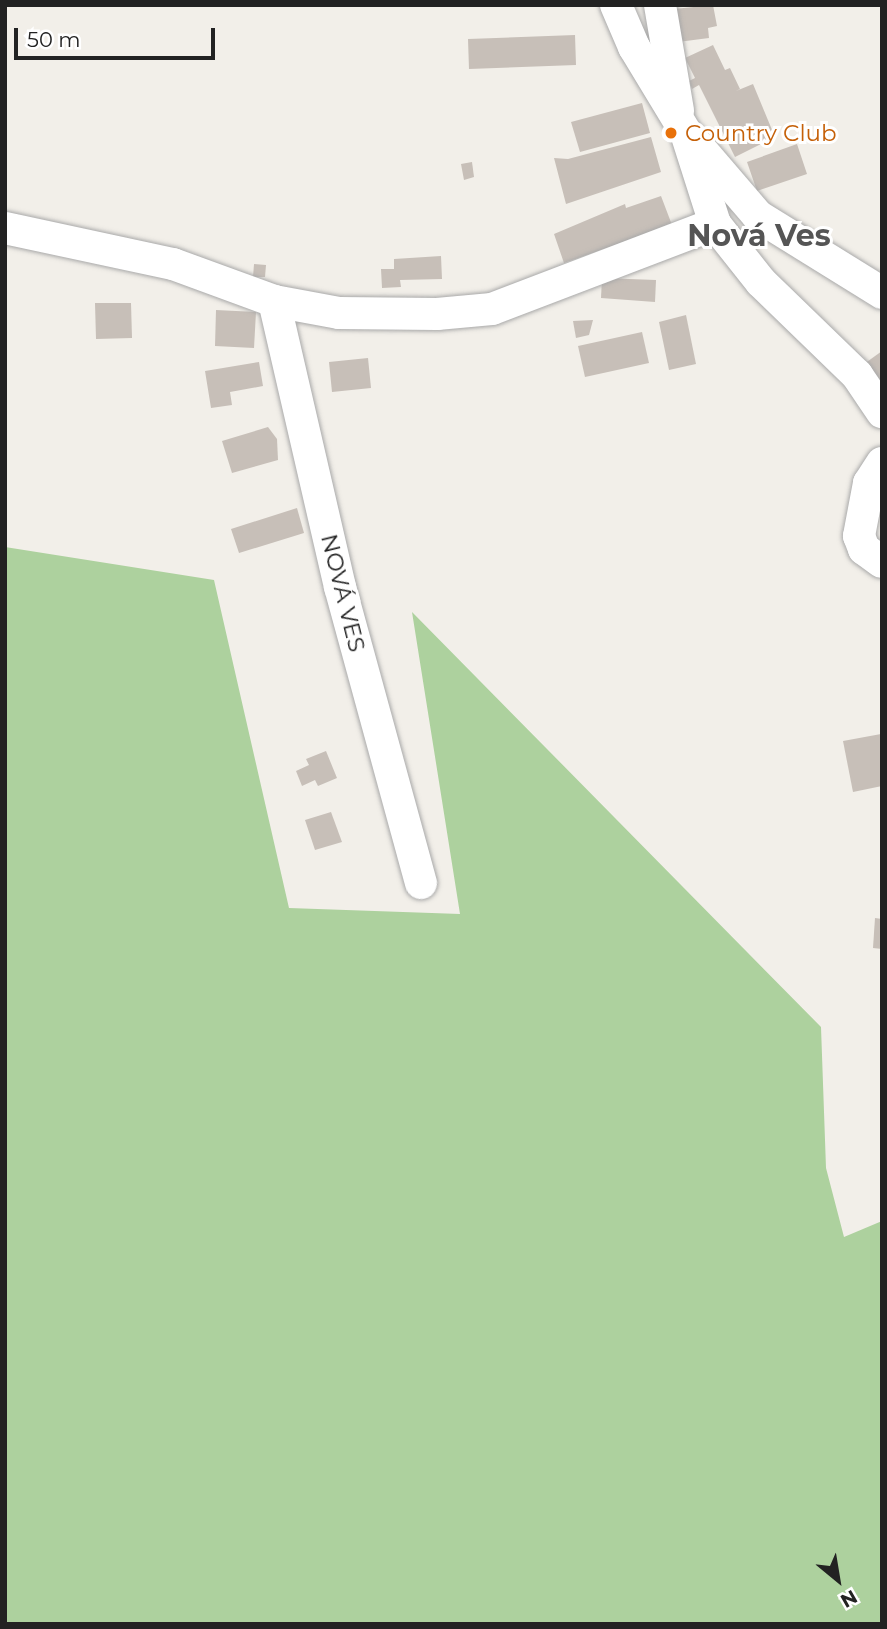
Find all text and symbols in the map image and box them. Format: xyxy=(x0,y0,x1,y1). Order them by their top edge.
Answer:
scale bar xyxy=(18,14,219,58)
text: 50 m xyxy=(27,27,81,52)
place label: Country Club xyxy=(685,119,837,147)
marker: Country Club xyxy=(663,125,679,141)
district label: Nová Ves xyxy=(687,218,831,254)
street label: NOVÁ VES xyxy=(315,531,371,655)
north arrow xyxy=(803,1545,873,1615)
text: N xyxy=(836,1585,861,1612)

